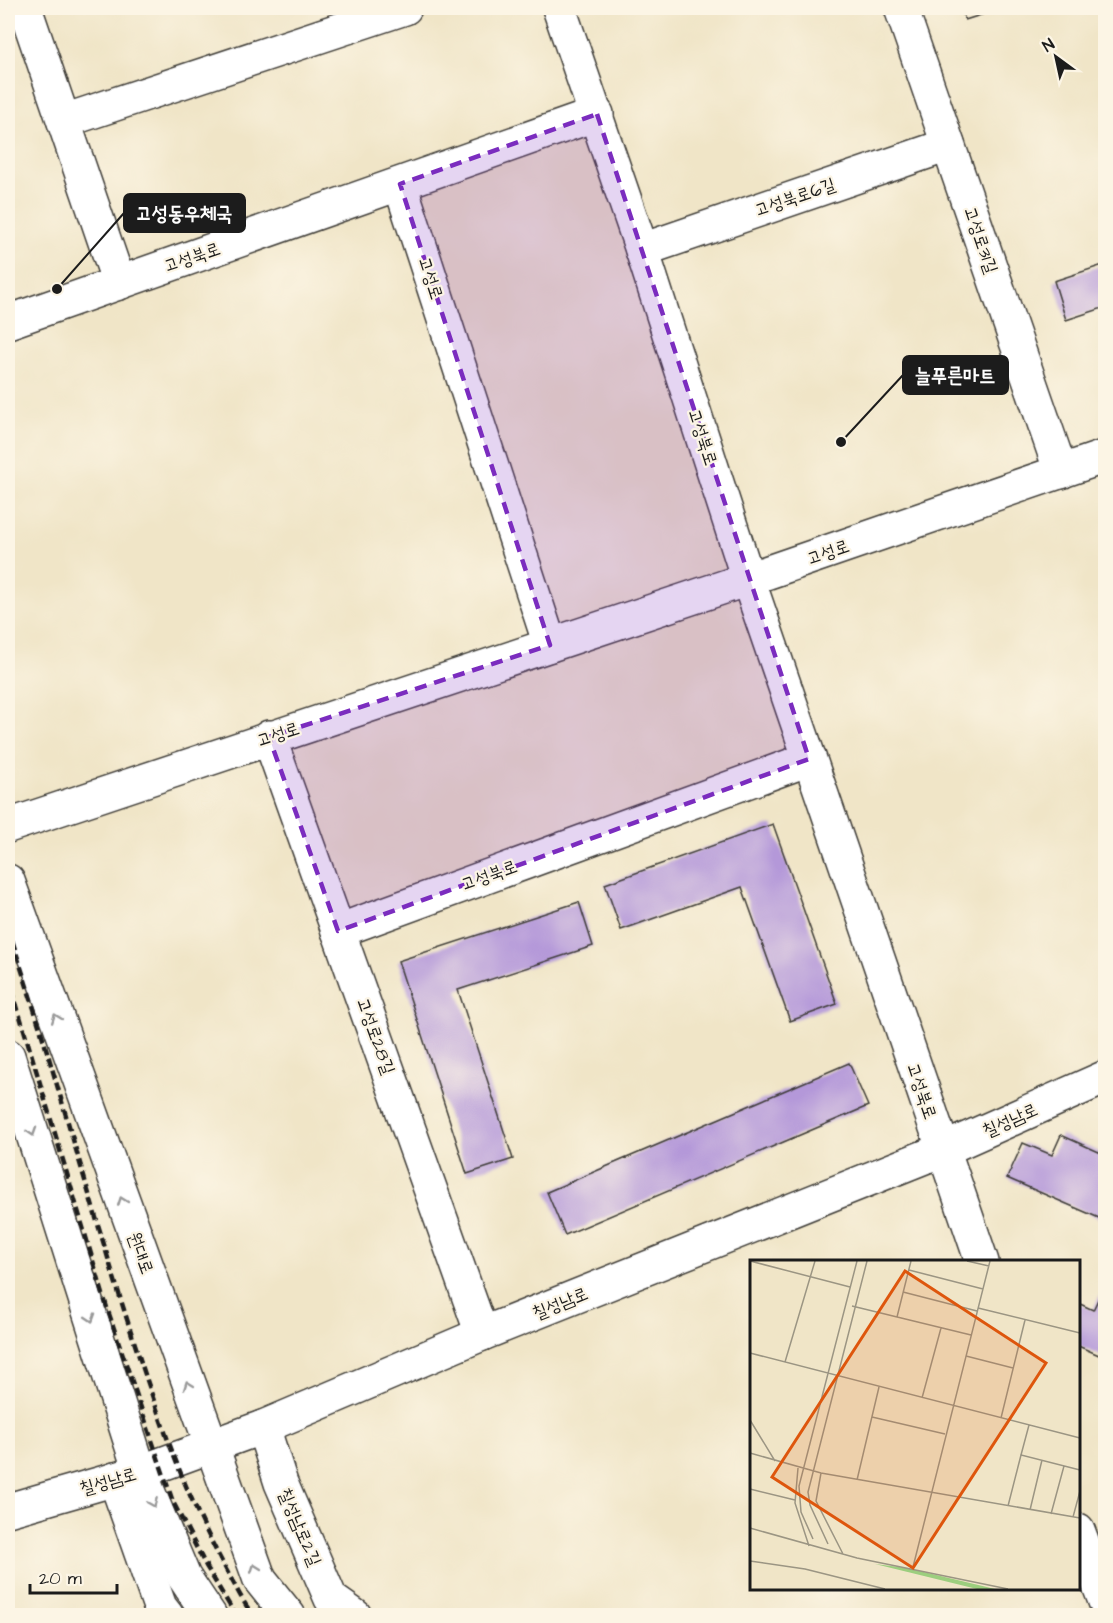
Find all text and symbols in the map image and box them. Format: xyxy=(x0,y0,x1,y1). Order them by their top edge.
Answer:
north arrow xyxy=(1026,27,1086,87)
text: N xyxy=(1038,33,1059,57)
street label: 고성북로6길 xyxy=(752,172,839,223)
callout: 고성동우체국 xyxy=(124,194,245,232)
text: 고성동우체국 xyxy=(136,200,232,228)
street label: 고성로31길 xyxy=(957,203,1004,278)
street label: 고성북로 xyxy=(161,236,224,279)
street label: 고성로 xyxy=(412,254,449,303)
callout: 늘푸른마트 xyxy=(903,356,1008,394)
text: 늘푸른마트 xyxy=(915,362,995,390)
street label: 고성북로 xyxy=(682,406,723,469)
street label: 고성로 xyxy=(804,534,853,571)
street label: 고성로 xyxy=(254,716,303,753)
street label: 고성북로 xyxy=(458,854,521,897)
street label: 고성로28길 xyxy=(350,994,401,1078)
one-way arrow xyxy=(51,1013,64,1024)
street label: 고성북로 xyxy=(900,1060,943,1123)
street label: 칠성남로 xyxy=(979,1097,1042,1144)
one-way arrow xyxy=(25,1126,37,1137)
one-way arrow xyxy=(117,1196,130,1207)
street label: 원대로 xyxy=(121,1228,160,1278)
inset map xyxy=(750,1260,1080,1590)
street label: 칠성남로 xyxy=(529,1281,592,1326)
one-way arrow xyxy=(84,1312,96,1323)
one-way arrow xyxy=(183,1380,196,1391)
street label: 칠성남로 xyxy=(77,1461,139,1501)
street label: 칠성남로2길 xyxy=(272,1484,327,1571)
one-way arrow xyxy=(146,1496,158,1507)
scale bar xyxy=(30,1557,117,1595)
one-way arrow xyxy=(250,1563,263,1574)
text: 20 m xyxy=(39,1566,82,1591)

